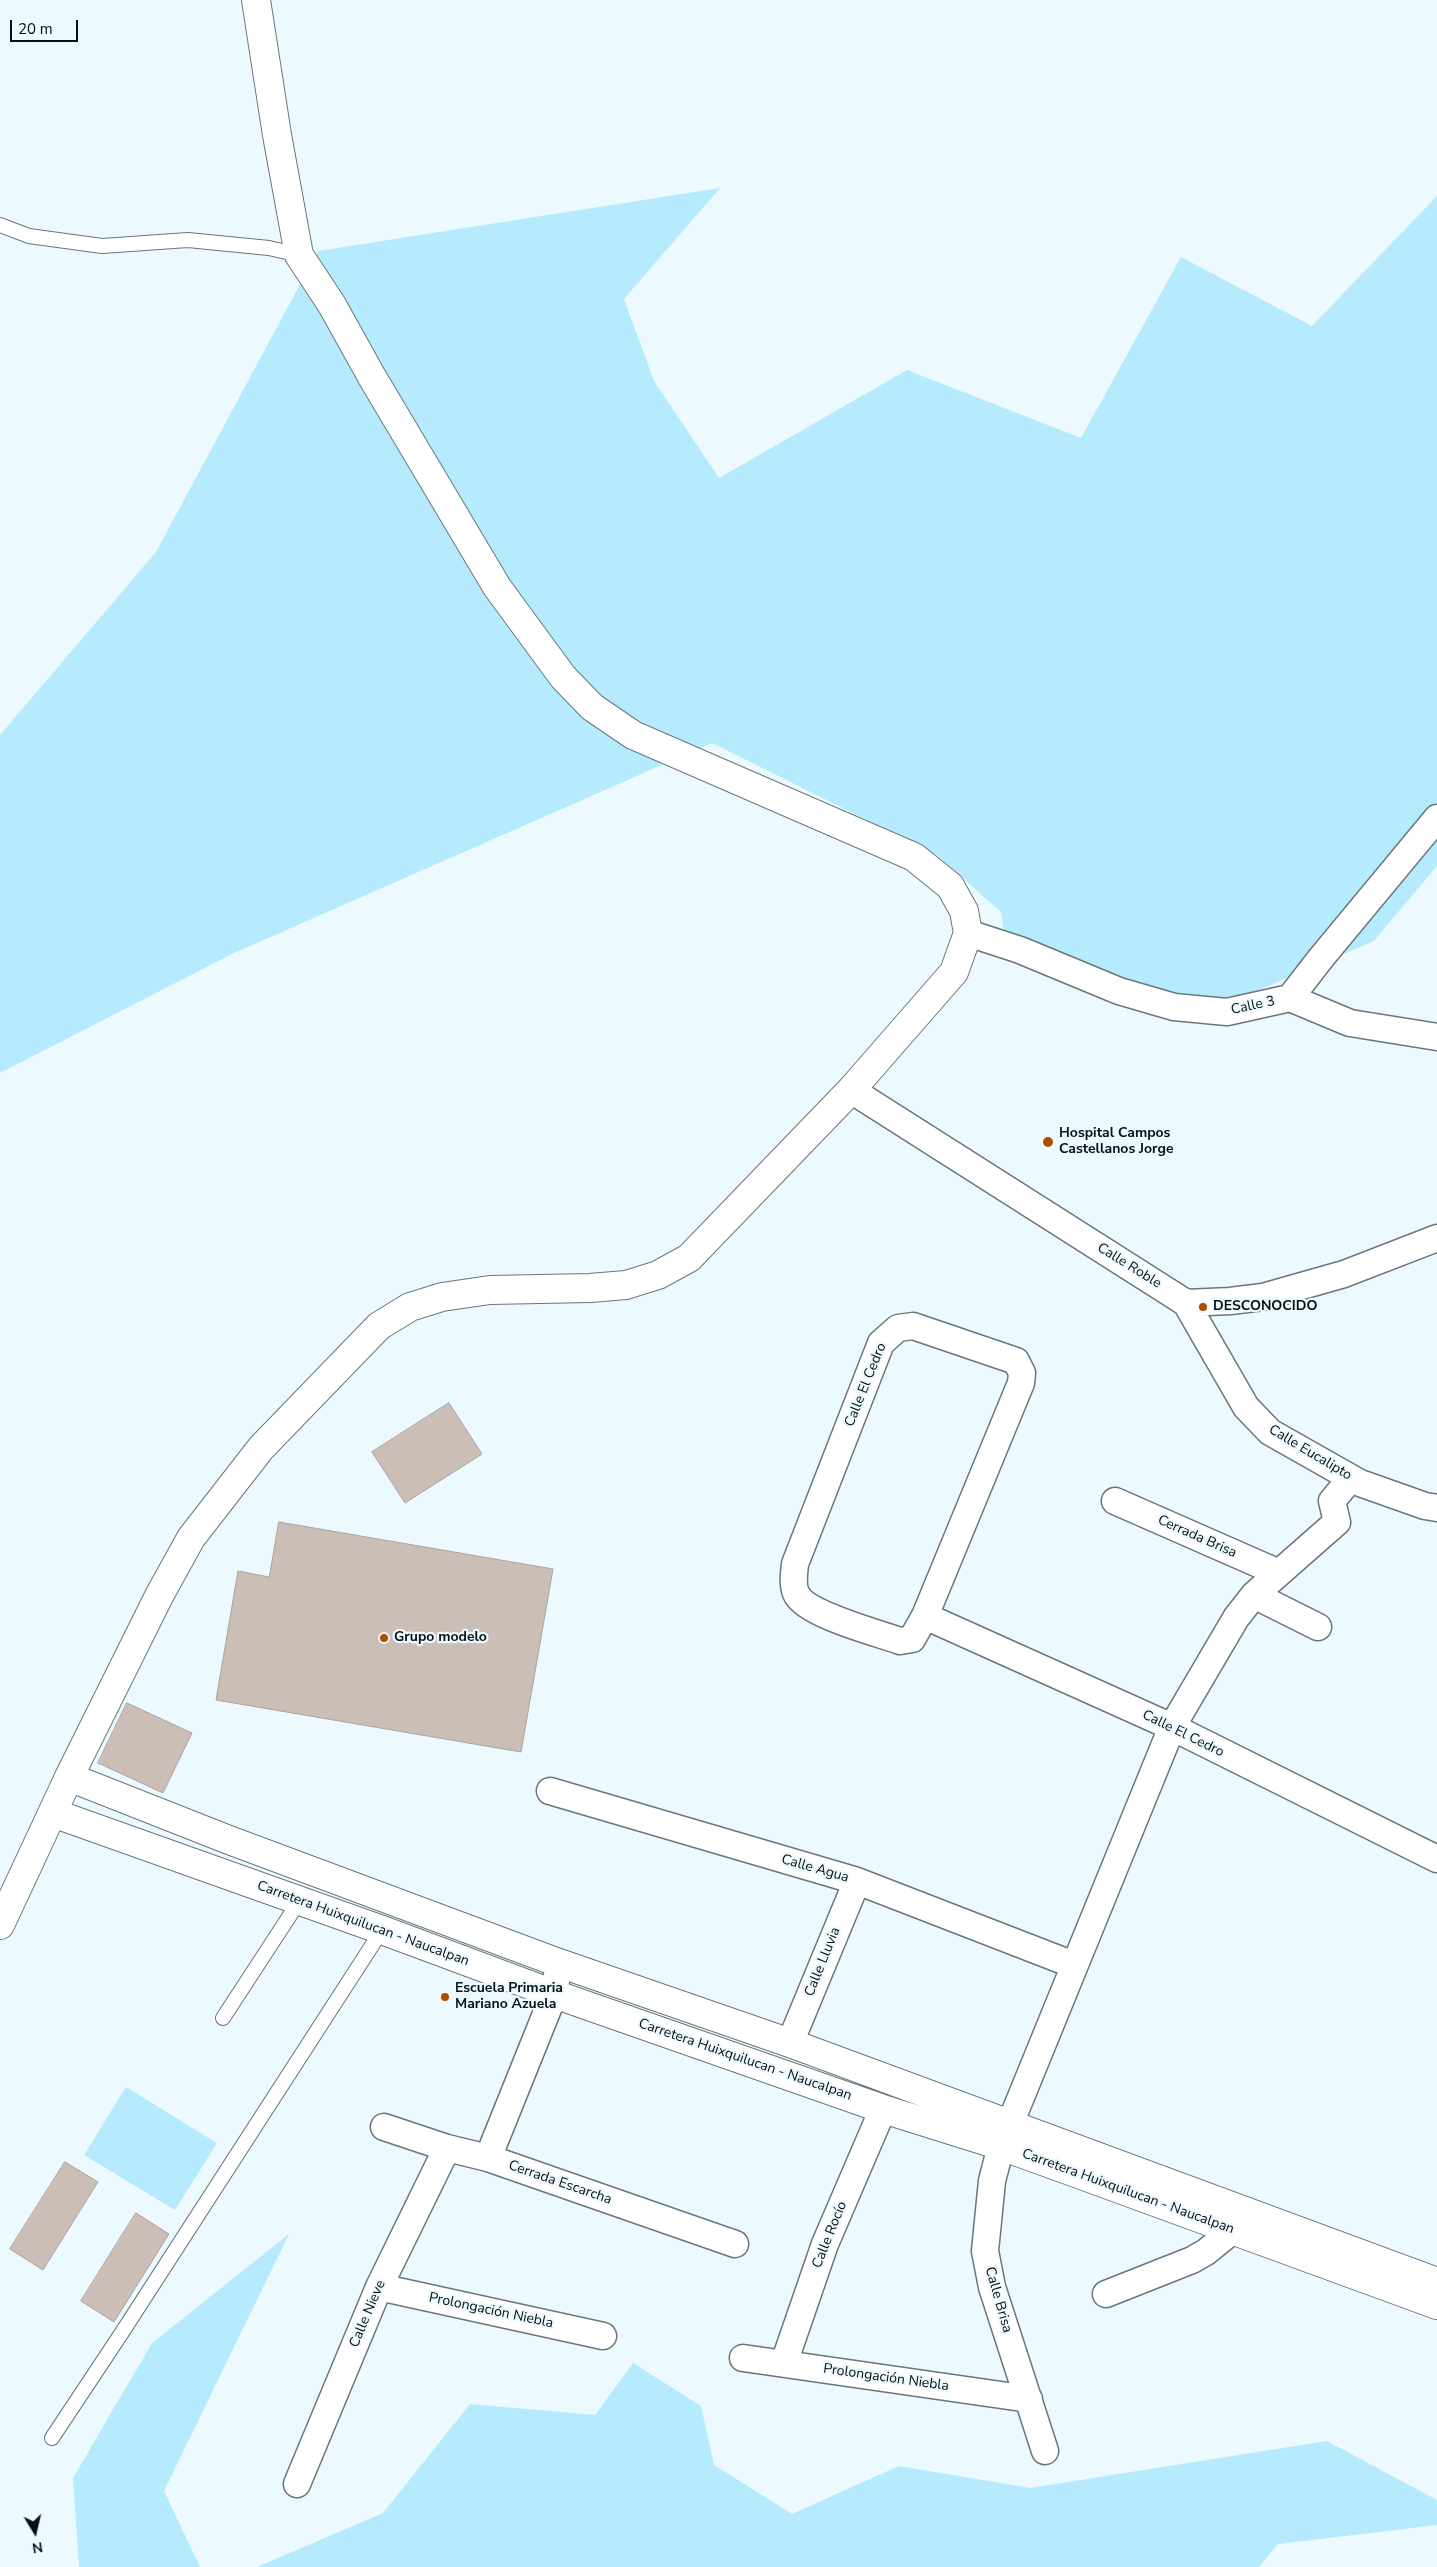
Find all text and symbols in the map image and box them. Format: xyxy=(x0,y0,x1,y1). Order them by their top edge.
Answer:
scale bar xyxy=(12,10,80,42)
text: 20 m xyxy=(18,19,53,39)
street label: Calle 3 xyxy=(1230,993,1276,1019)
place label: Hospital Campos Castellanos Jorge xyxy=(1059,1126,1173,1158)
marker: Hospital Campos Castellanos Jorge xyxy=(1041,1135,1055,1149)
street label: Calle Roble xyxy=(1094,1240,1164,1292)
place label: DESCONOCIDO xyxy=(1213,1299,1317,1315)
marker: DESCONOCIDO xyxy=(1197,1301,1209,1313)
street label: Calle El Cedro xyxy=(842,1341,890,1429)
street label: Calle Eucalipto xyxy=(1265,1422,1355,1484)
street label: Cerrada Brisa xyxy=(1155,1512,1239,1562)
place label: Grupo modelo xyxy=(394,1630,487,1646)
marker: Grupo modelo xyxy=(378,1632,390,1644)
street label: Calle El Cedro xyxy=(1139,1707,1227,1761)
street label: Calle Agua xyxy=(779,1851,851,1887)
street label: Carretera Huixquilucan - Naucalpan xyxy=(255,1878,471,1970)
street label: Calle Lluvia xyxy=(801,1925,845,1999)
place label: Escuela Primaria Mariano Azuela xyxy=(455,1981,563,2014)
marker: Escuela Primaria Mariano Azuela xyxy=(439,1991,451,2003)
street label: Carretera Huixquilucan - Naucalpan xyxy=(636,2016,854,2104)
street label: Carretera Huixquilucan - Naucalpan xyxy=(1020,2146,1236,2238)
street label: Cerrada Escarcha xyxy=(506,2157,614,2209)
street label: Calle Rocío xyxy=(809,2199,851,2271)
street label: Calle Brisa xyxy=(981,2265,1015,2335)
street label: Calle Nieve xyxy=(346,2278,390,2350)
street label: Prolongación Niebla xyxy=(427,2290,555,2332)
street label: Prolongación Niebla xyxy=(822,2361,950,2395)
north arrow xyxy=(10,2507,60,2557)
text: N xyxy=(31,2537,44,2558)

